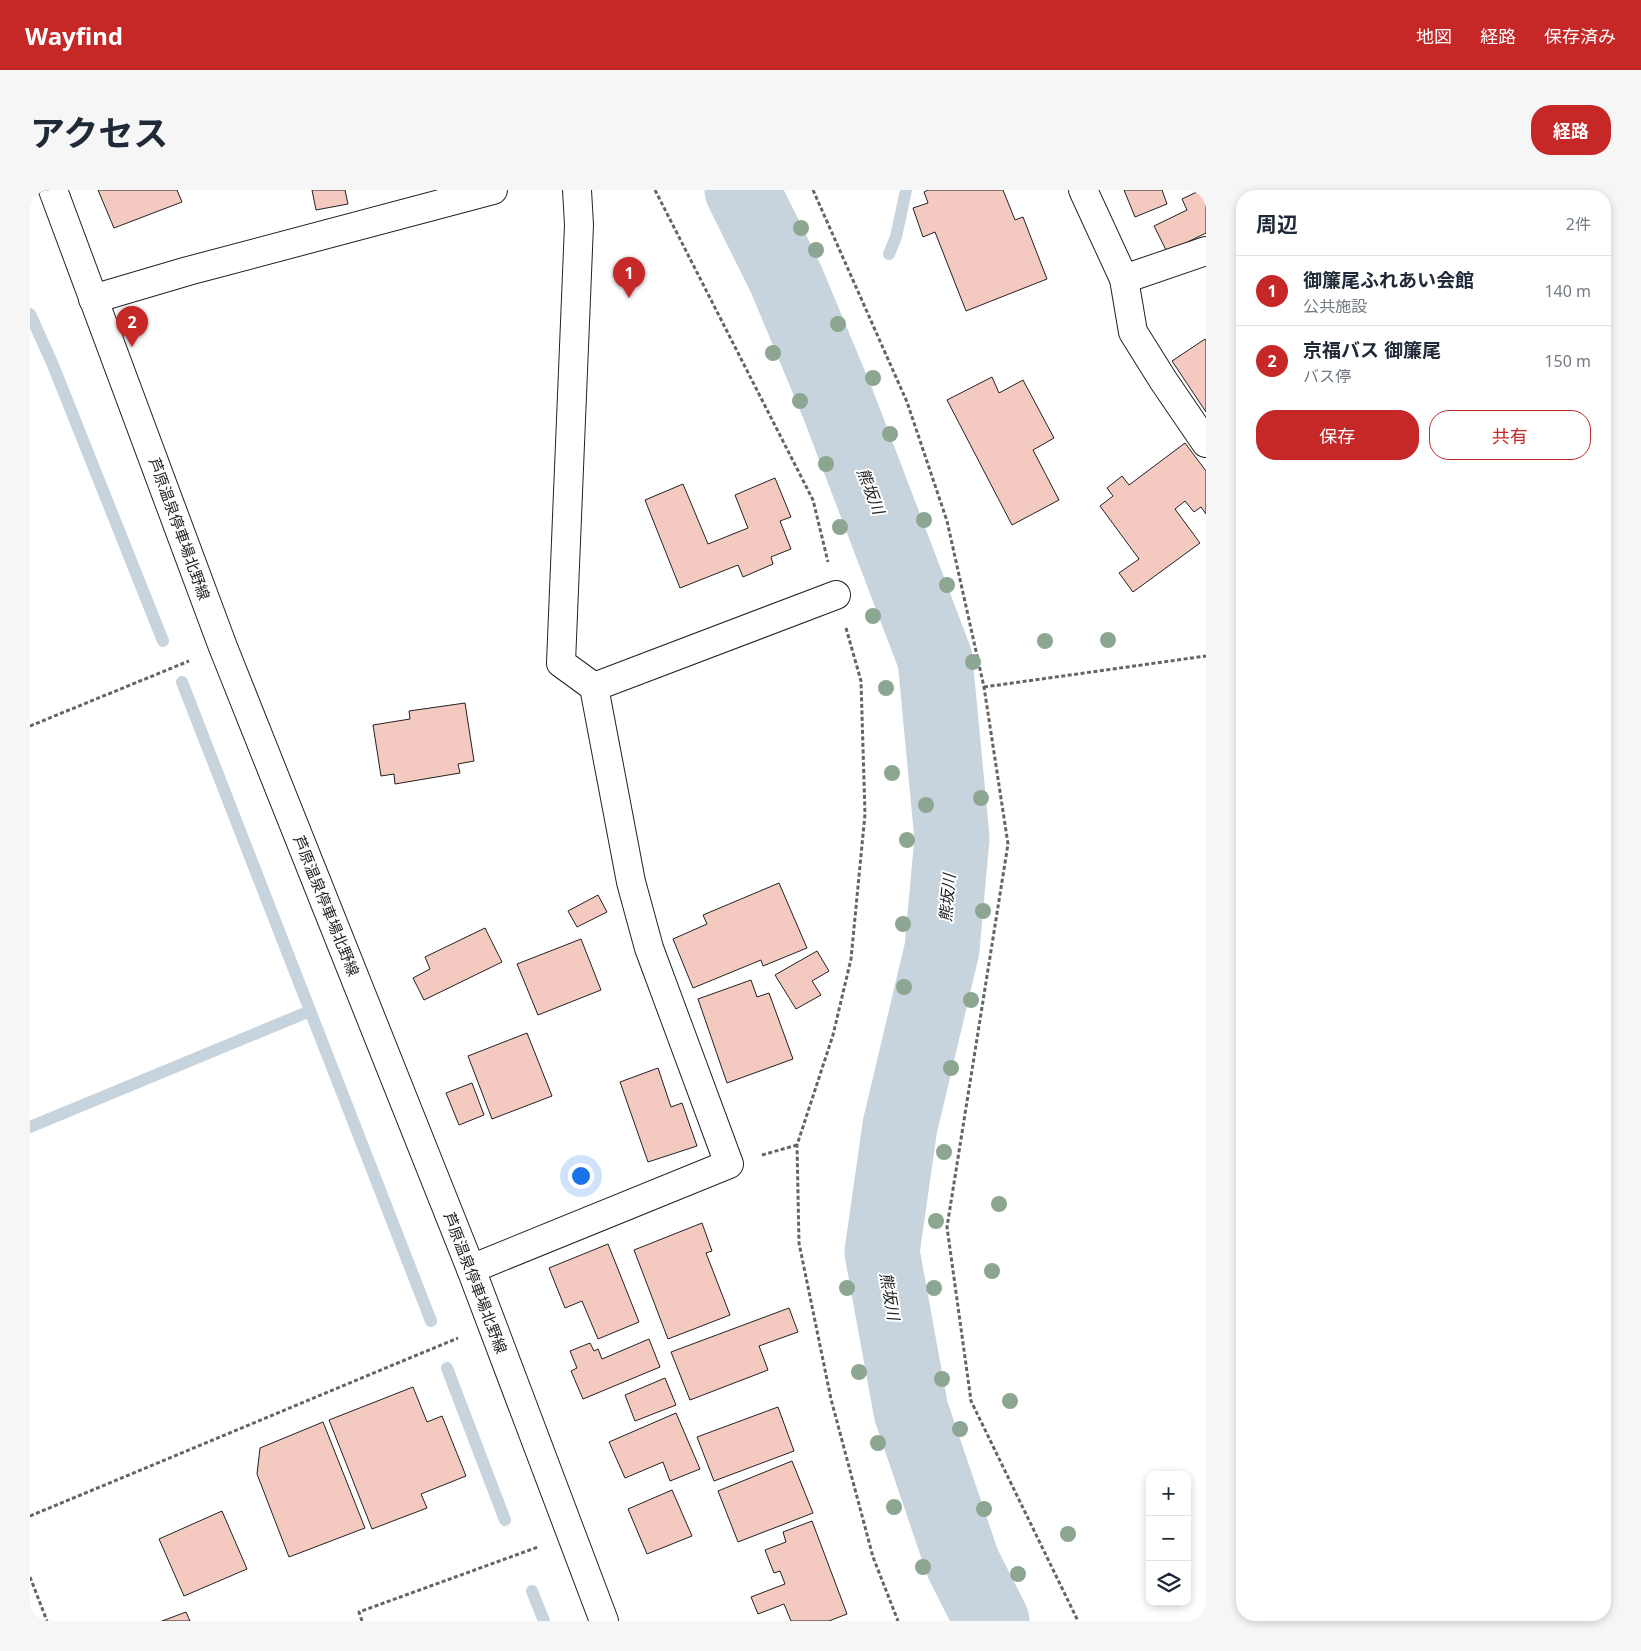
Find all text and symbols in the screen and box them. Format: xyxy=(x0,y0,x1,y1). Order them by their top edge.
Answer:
text: Wayfind xyxy=(25,19,123,52)
text: 地図 xyxy=(1416,24,1452,48)
text: 経路 xyxy=(1480,24,1516,48)
text: 保存済み xyxy=(1544,24,1616,48)
button: 経路 xyxy=(1531,105,1611,155)
text: アクセス xyxy=(30,109,168,156)
text: 周辺 xyxy=(1256,210,1298,238)
text: 2件 xyxy=(1566,213,1591,235)
pin: 1 xyxy=(613,257,645,298)
text: 御簾尾ふれあい会館 xyxy=(1303,267,1474,293)
text: 1 xyxy=(1267,280,1277,302)
text: 140 m xyxy=(1544,280,1591,302)
text: 公共施設 xyxy=(1303,295,1367,317)
pin: 2 xyxy=(116,306,148,347)
text: 京福バス 御簾尾 xyxy=(1303,337,1441,363)
text: 2 xyxy=(1267,350,1277,372)
text: 150 m xyxy=(1544,350,1591,372)
text: バス停 xyxy=(1303,365,1351,387)
button: 保存 xyxy=(1256,410,1419,460)
button: 共有 xyxy=(1429,410,1591,460)
street label: 芦原温泉停車場北野線 xyxy=(145,455,215,603)
water label: 熊坂川 xyxy=(852,465,891,519)
street label: 芦原温泉停車場北野線 xyxy=(290,832,364,979)
water label: 熊坂川 xyxy=(934,871,960,923)
your location xyxy=(568,1163,594,1189)
street label: 芦原温泉停車場北野線 xyxy=(440,1209,512,1356)
water label: 熊坂川 xyxy=(875,1270,905,1324)
map controls xyxy=(1146,1471,1191,1606)
button: + xyxy=(1146,1471,1191,1516)
button: − xyxy=(1146,1516,1191,1561)
button: layers xyxy=(1146,1561,1191,1606)

